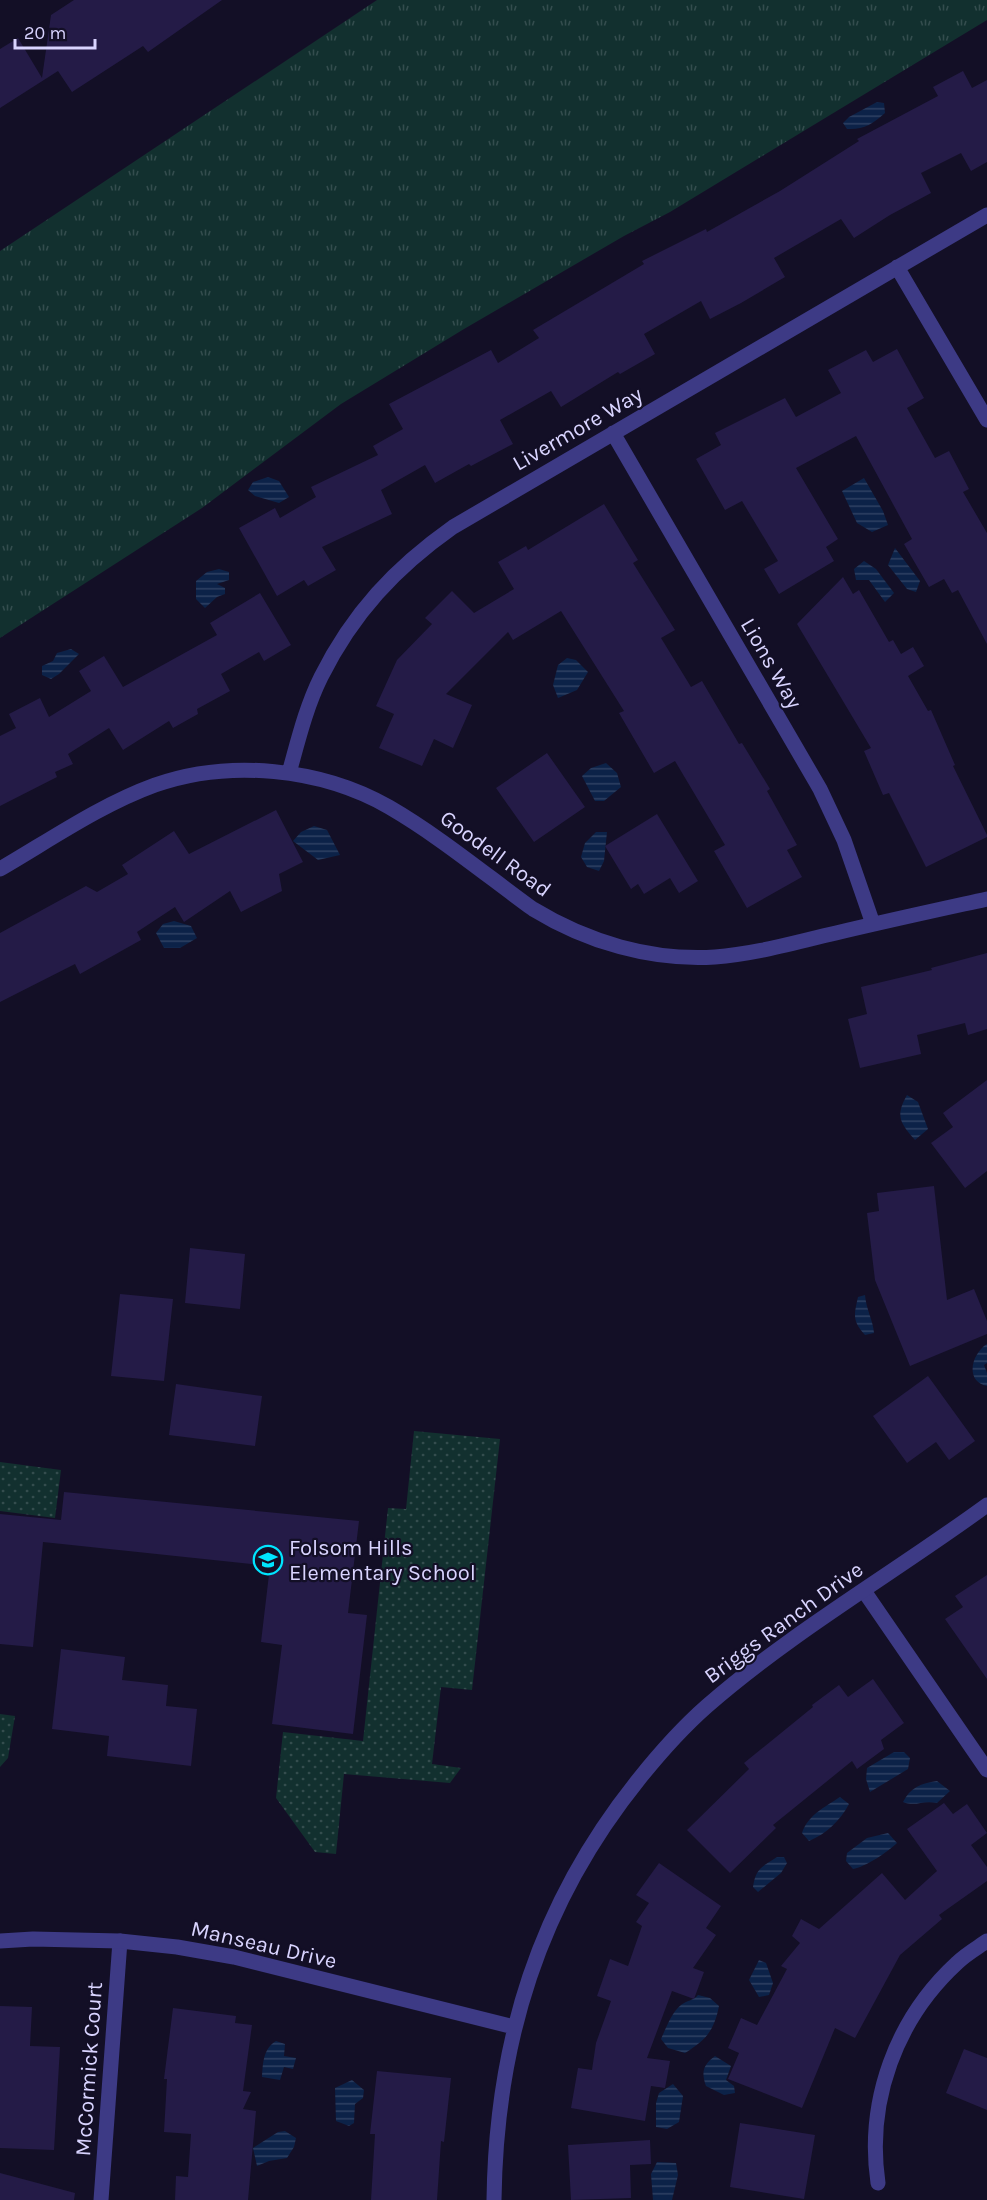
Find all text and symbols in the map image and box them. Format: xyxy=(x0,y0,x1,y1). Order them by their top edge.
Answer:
scale bar xyxy=(15,12,94,50)
text: 20 m xyxy=(24,22,66,44)
street label: Livermore Way xyxy=(508,381,647,477)
street label: Lions Way xyxy=(735,614,807,713)
street label: Goodell Road xyxy=(435,805,556,903)
place label: Folsom Hills Elementary School xyxy=(289,1535,476,1586)
school or university icon: Folsom Hills Elementary School xyxy=(252,1544,284,1576)
street label: Briggs Ranch Drive xyxy=(699,1556,868,1689)
street label: Manseau Drive xyxy=(188,1916,339,1974)
street label: McCormick Court xyxy=(70,1981,108,2157)

